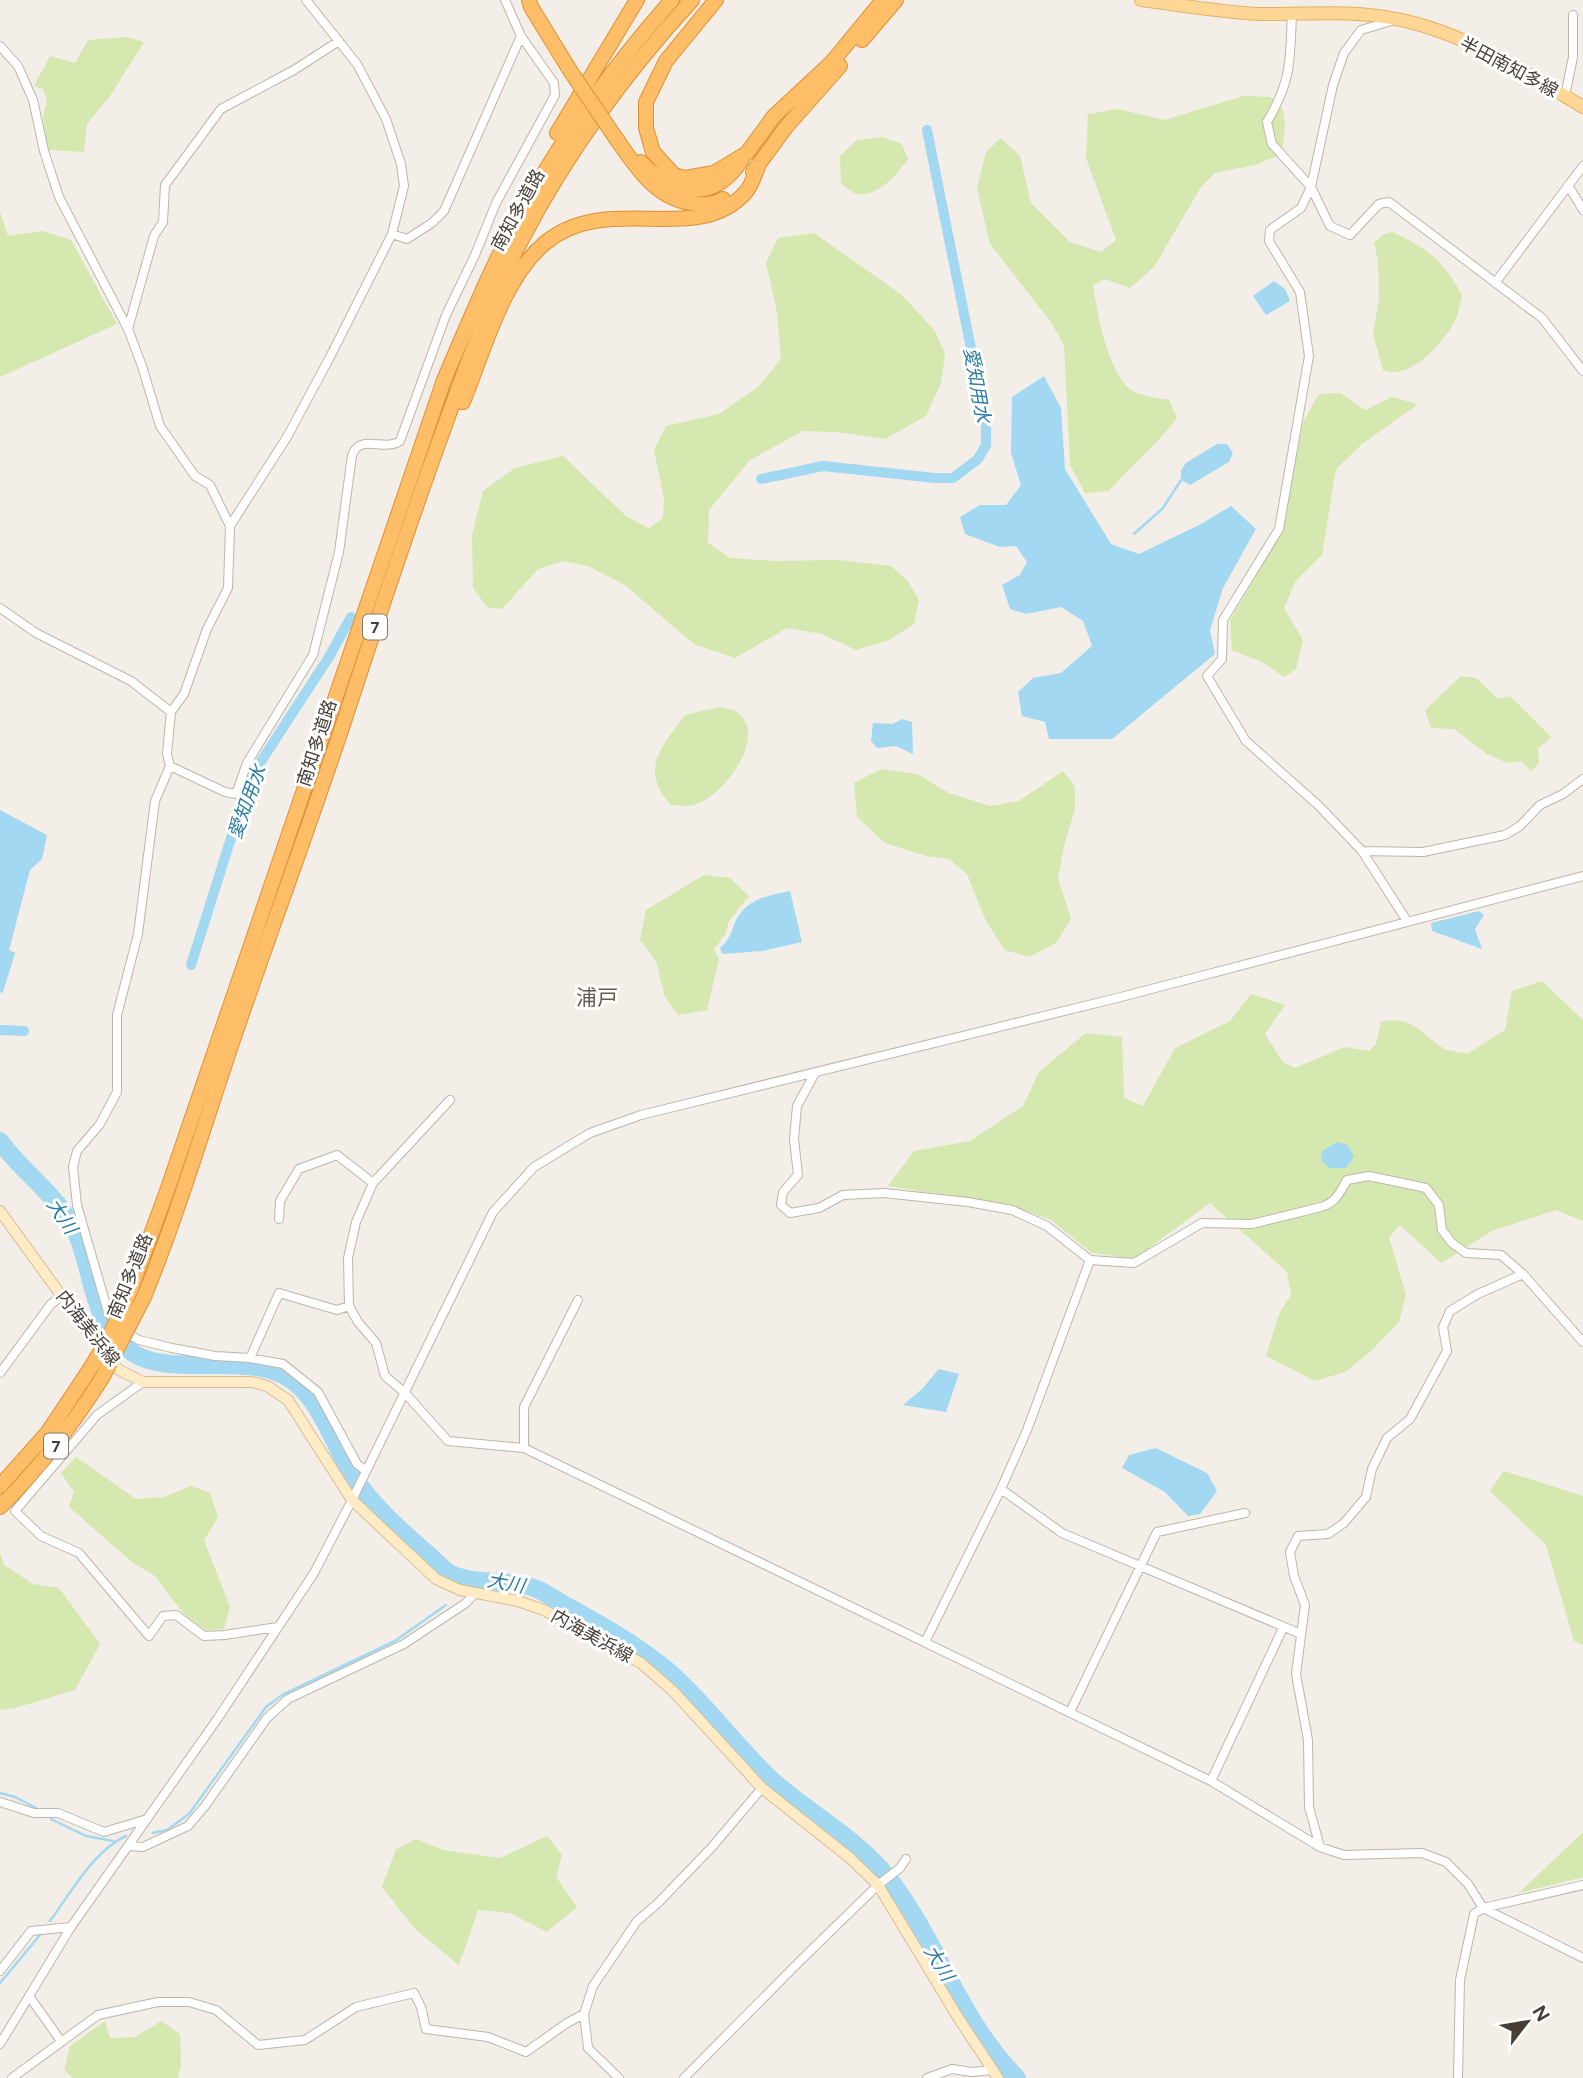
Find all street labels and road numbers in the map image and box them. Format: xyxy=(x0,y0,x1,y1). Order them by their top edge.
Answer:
street label: 半田南知多線 xyxy=(1456,32,1562,102)
street label: 南知多道路 xyxy=(487,165,549,255)
road number: 7 xyxy=(363,614,387,640)
street label: 南知多道路 xyxy=(293,697,341,789)
street label: 南知多道路 xyxy=(103,1230,157,1322)
street label: 内海美浜線 xyxy=(52,1286,124,1370)
road number: 7 xyxy=(44,1434,68,1458)
street label: 内海美浜線 xyxy=(547,1605,637,1667)

